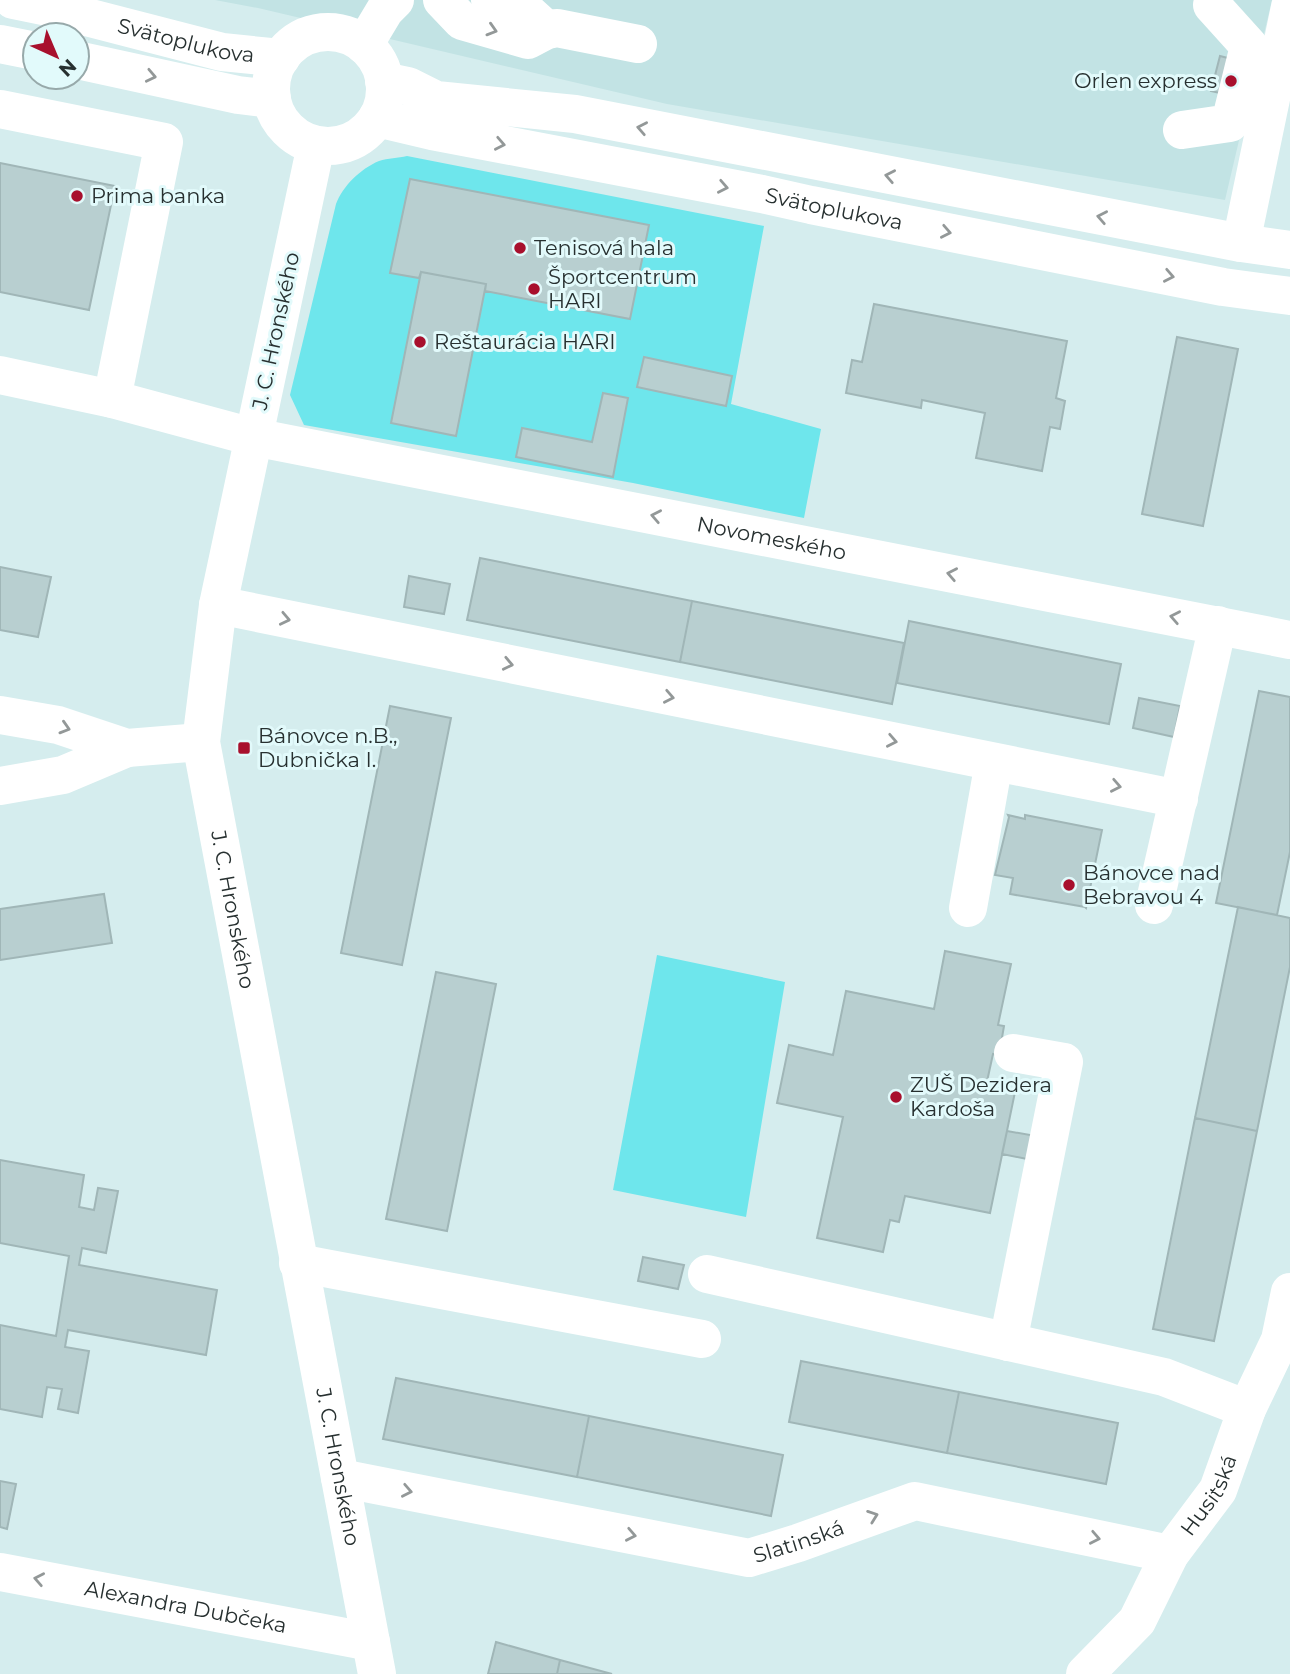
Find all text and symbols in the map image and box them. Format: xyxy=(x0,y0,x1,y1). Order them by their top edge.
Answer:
street label: Svätoplukova xyxy=(115,13,256,67)
north arrow xyxy=(21,21,91,91)
one-way arrow xyxy=(485,21,497,36)
text: N xyxy=(54,54,81,81)
one-way arrow xyxy=(145,68,157,82)
place label: Orlen express xyxy=(1074,68,1217,93)
marker: Orlen express xyxy=(1223,73,1239,89)
one-way arrow xyxy=(636,121,648,136)
one-way arrow xyxy=(494,136,505,151)
one-way arrow xyxy=(884,169,896,184)
one-way arrow xyxy=(717,178,729,193)
street label: Svätoplukova xyxy=(763,182,905,235)
place label: Prima banka xyxy=(91,183,225,208)
marker: Prima banka xyxy=(69,188,85,204)
one-way arrow xyxy=(1096,210,1108,225)
one-way arrow xyxy=(940,224,952,239)
place label: Tenisová hala xyxy=(534,235,674,260)
marker: Tenisová hala xyxy=(512,240,528,256)
street label: J. C. Hronského xyxy=(246,250,304,413)
place label: Športcentrum HARI xyxy=(548,264,697,313)
one-way arrow xyxy=(1163,268,1175,283)
marker: Športcentrum HARI xyxy=(526,281,542,297)
place label: Reštaurácia HARI xyxy=(434,329,616,354)
marker: Reštaurácia HARI xyxy=(412,334,428,350)
one-way arrow xyxy=(650,509,662,524)
street label: Novomeského xyxy=(695,511,848,565)
one-way arrow xyxy=(946,567,958,582)
one-way arrow xyxy=(279,610,291,625)
one-way arrow xyxy=(1169,610,1181,625)
one-way arrow xyxy=(502,656,514,671)
one-way arrow xyxy=(663,689,675,704)
one-way arrow xyxy=(58,719,70,734)
place label: Bánovce n.B., Dubnička I. xyxy=(258,723,398,772)
one-way arrow xyxy=(886,733,898,748)
marker: Bánovce n.B., Dubnička I. xyxy=(236,740,252,756)
one-way arrow xyxy=(1110,778,1122,793)
street label: J. C. Hronského xyxy=(206,827,260,991)
place label: Bánovce nad Bebravou 4 xyxy=(1083,860,1220,909)
marker: Bánovce nad Bebravou 4 xyxy=(1061,877,1077,893)
place label: ZUŠ Dezidera Kardoša xyxy=(910,1072,1052,1121)
marker: ZUŠ Dezidera Kardoša xyxy=(888,1089,904,1105)
street label: J. C. Hronského xyxy=(311,1385,366,1548)
street label: Husitská xyxy=(1175,1451,1242,1541)
one-way arrow xyxy=(401,1483,413,1498)
one-way arrow xyxy=(867,1510,879,1524)
street label: Slatinská xyxy=(750,1514,847,1568)
one-way arrow xyxy=(625,1526,637,1541)
one-way arrow xyxy=(1089,1529,1101,1544)
one-way arrow xyxy=(33,1572,45,1587)
street label: Alexandra Dubčeka xyxy=(83,1575,289,1638)

